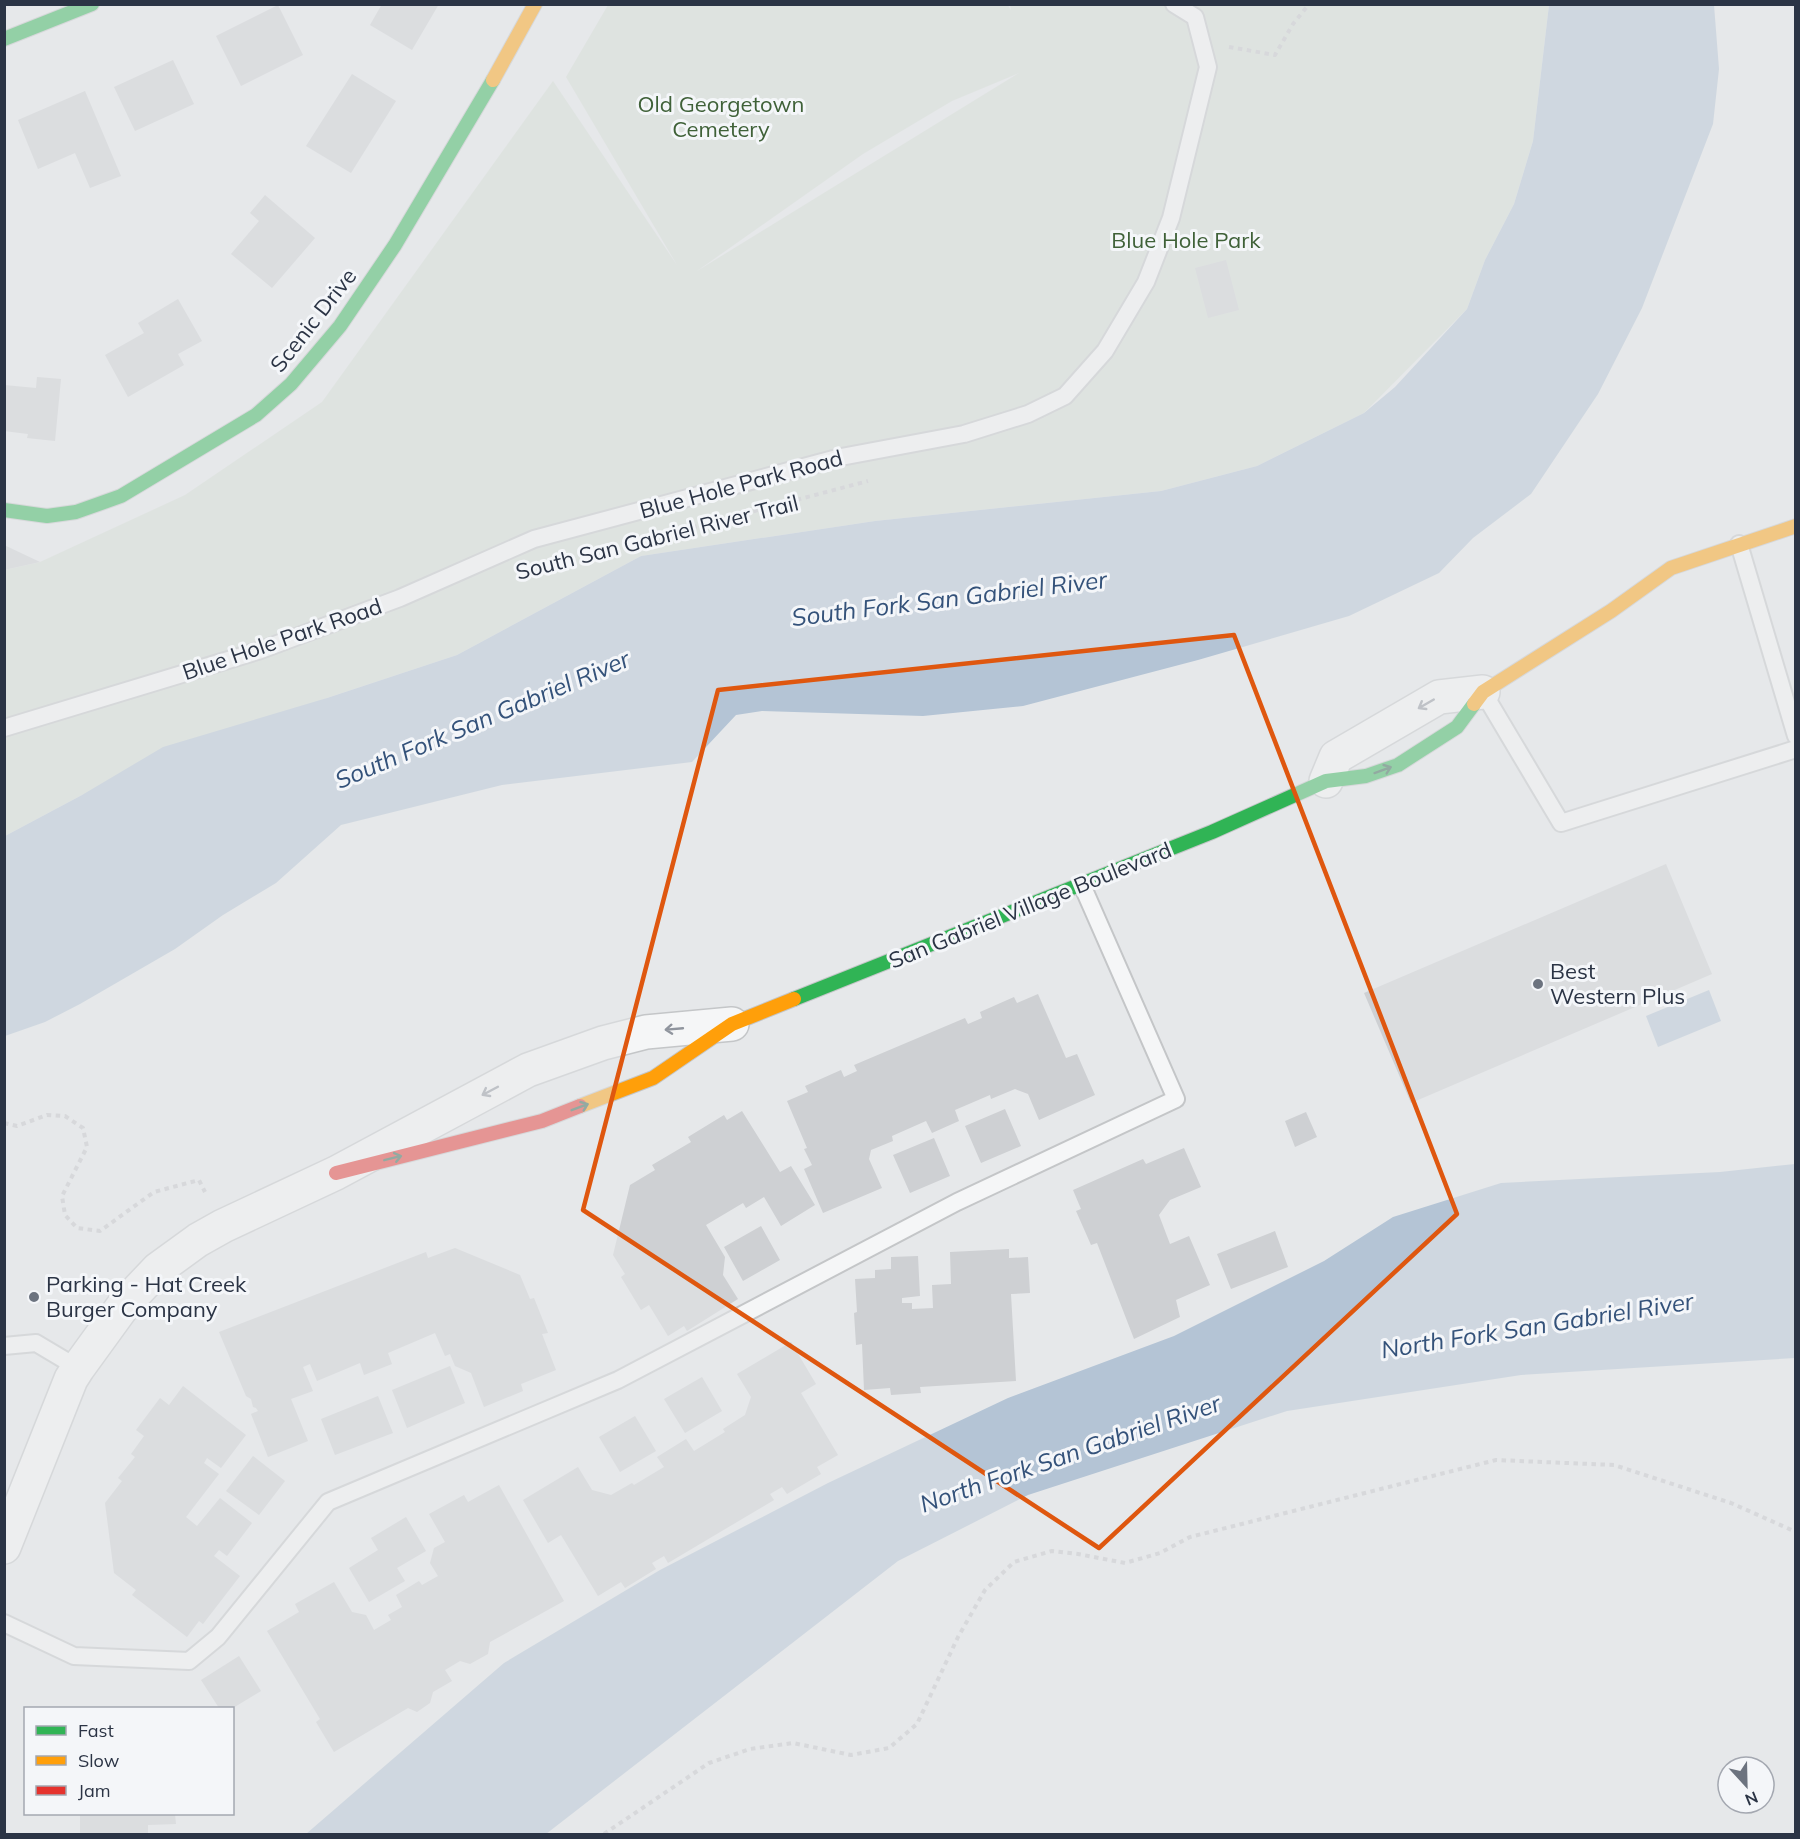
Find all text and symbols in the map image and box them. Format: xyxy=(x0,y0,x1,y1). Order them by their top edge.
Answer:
park label: Old Georgetown Cemetery xyxy=(638,90,804,143)
park label: Blue Hole Park xyxy=(1111,226,1261,254)
street label: Scenic Drive xyxy=(264,262,362,378)
street label: Blue Hole Park Road xyxy=(636,443,846,525)
street label: South San Gabriel River Trail xyxy=(513,488,801,586)
water label: South Fork San Gabriel River xyxy=(790,564,1110,632)
street label: Blue Hole Park Road xyxy=(179,592,385,686)
water label: South Fork San Gabriel River xyxy=(330,643,635,795)
one-way arrow xyxy=(1418,698,1435,710)
one-way arrow xyxy=(1373,764,1392,775)
street label: San Gabriel Village Boulevard xyxy=(885,835,1175,975)
place label: Best Western Plus xyxy=(1550,957,1685,1010)
marker: Best Western Plus xyxy=(1531,977,1545,991)
one-way arrow xyxy=(665,1024,684,1035)
one-way arrow xyxy=(482,1085,500,1097)
one-way arrow xyxy=(570,1100,589,1111)
one-way arrow xyxy=(383,1152,402,1164)
place label: Parking - Hat Creek Burger Company xyxy=(46,1270,247,1323)
water label: North Fork San Gabriel River xyxy=(1379,1285,1697,1365)
marker: Parking - Hat Creek Burger Company xyxy=(27,1290,41,1304)
water label: North Fork San Gabriel River xyxy=(916,1387,1225,1519)
legend xyxy=(24,1707,234,1815)
text: Fast xyxy=(78,1719,114,1742)
text: Slow xyxy=(78,1749,120,1772)
north arrow xyxy=(1716,1755,1776,1815)
text: Jam xyxy=(78,1779,111,1802)
text: N xyxy=(1742,1787,1761,1810)

